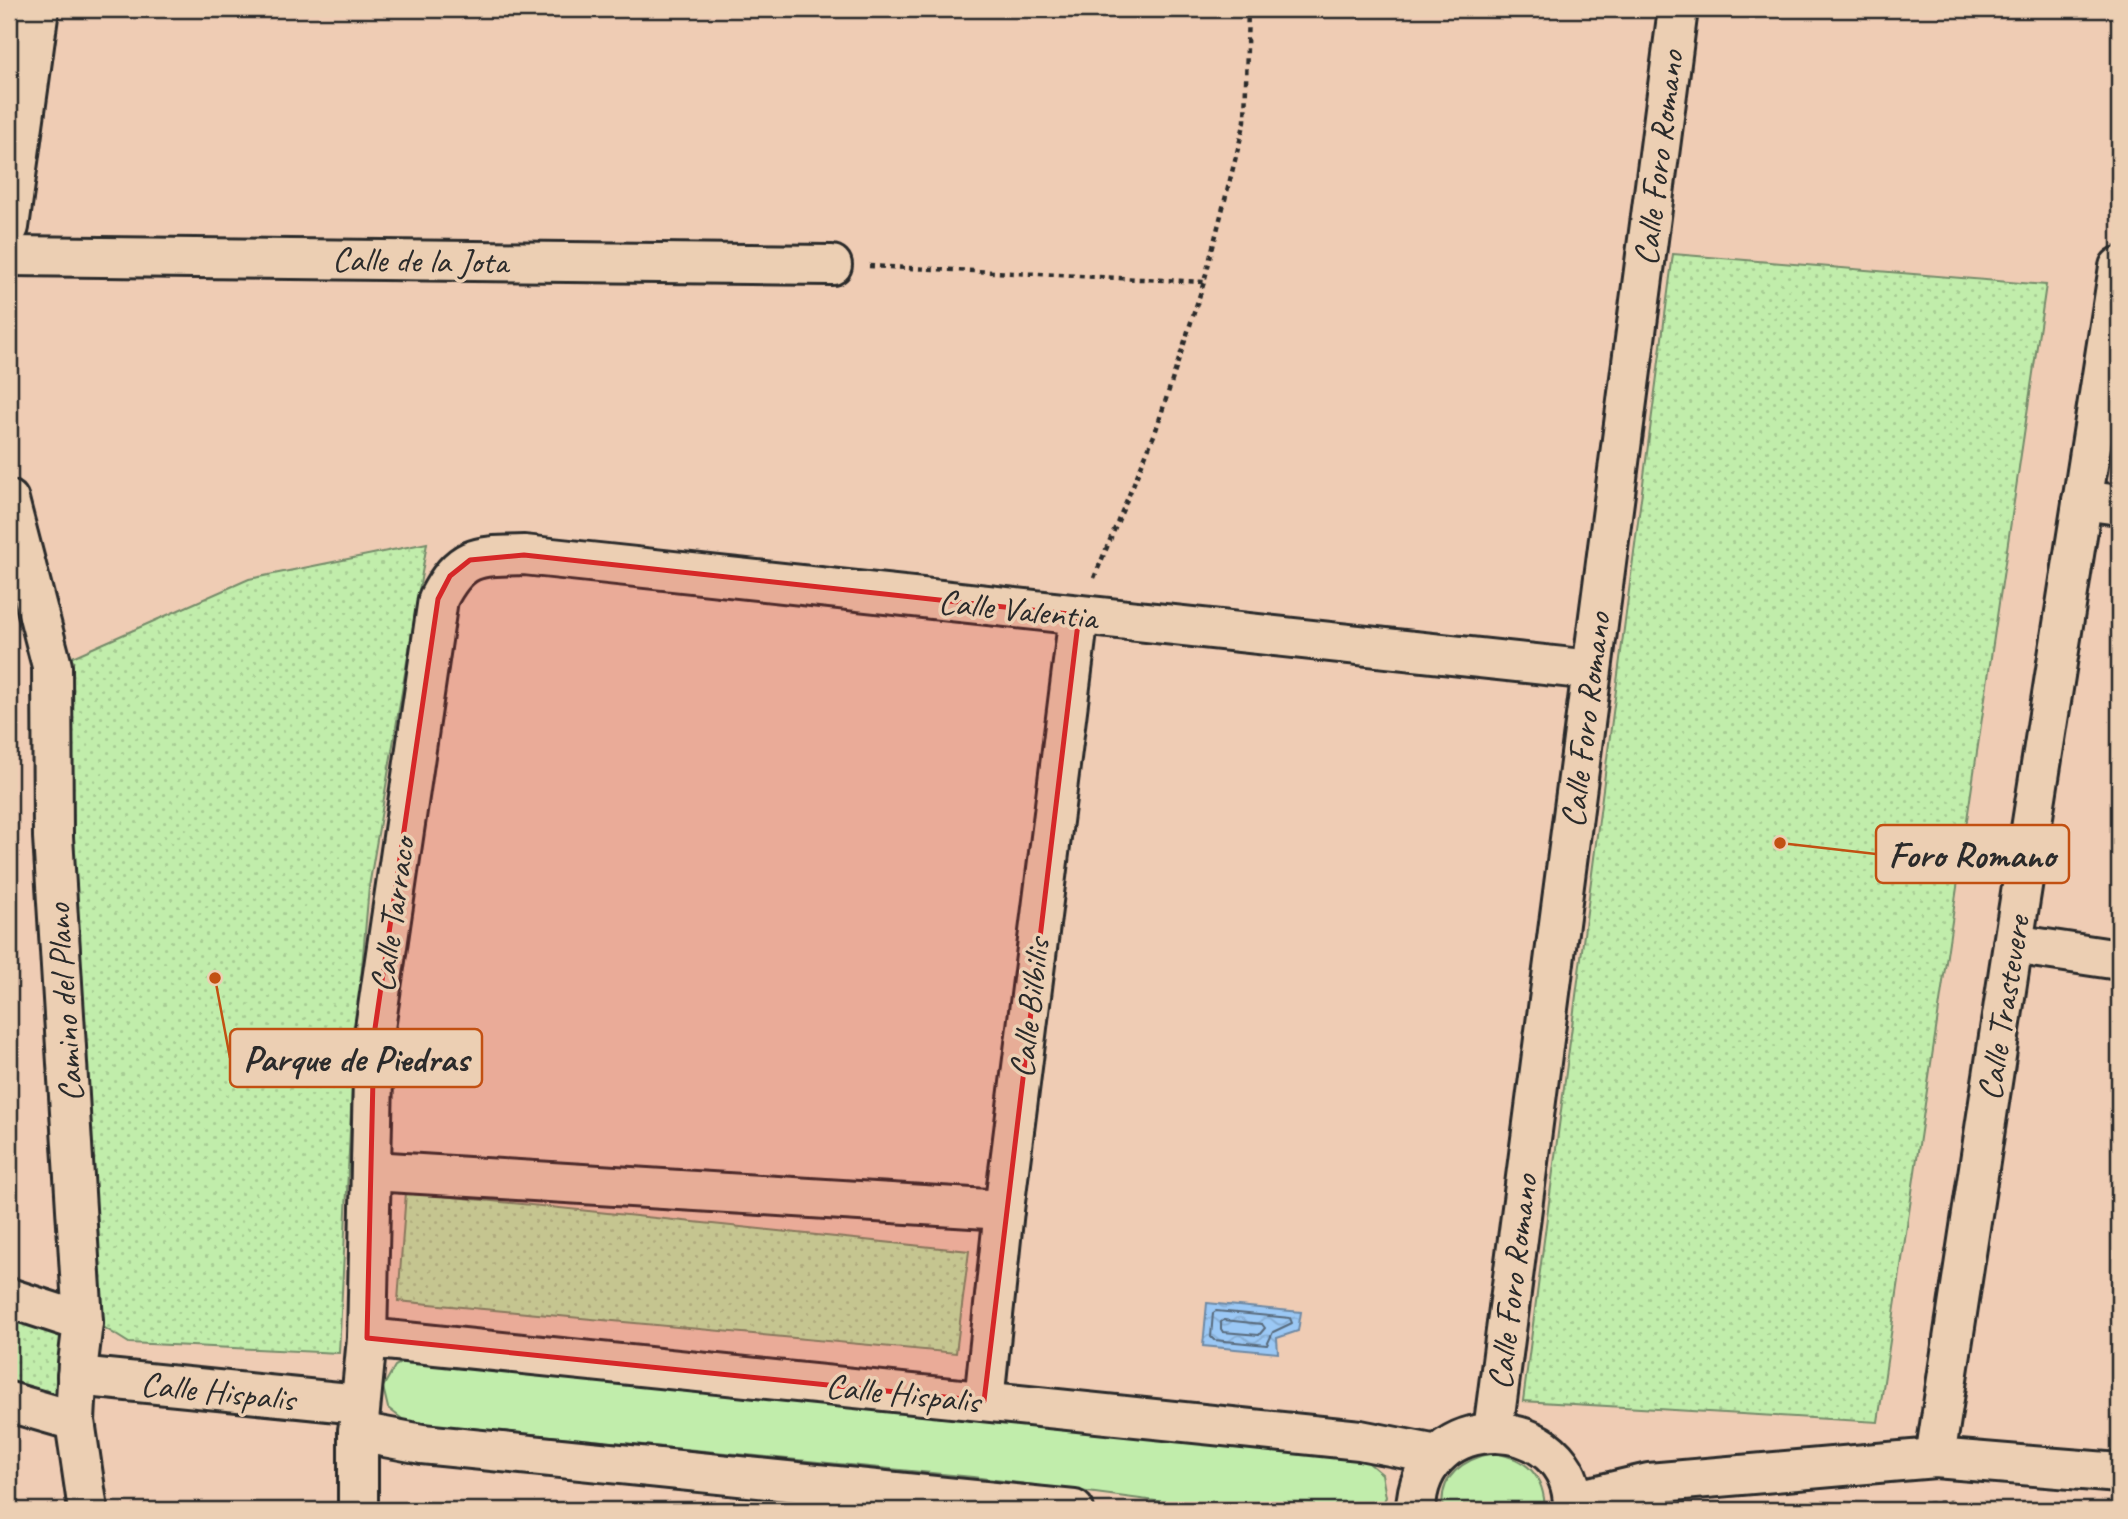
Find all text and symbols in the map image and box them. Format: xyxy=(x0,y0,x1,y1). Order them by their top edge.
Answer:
street label: Calle Foro Romano xyxy=(1623,46,1694,268)
street label: Calle de la Jota xyxy=(332,236,511,285)
street label: Calle Valentia xyxy=(936,579,1102,640)
street label: Calle Foro Romano xyxy=(1550,608,1621,830)
callout: Foro Romano xyxy=(1876,825,2069,883)
street label: Calle Tarraco xyxy=(359,831,426,995)
text: Foro Romano xyxy=(1889,831,2059,878)
street label: Camino del Plano xyxy=(35,901,94,1104)
street label: Calle Trastevere xyxy=(1967,910,2041,1103)
street label: Calle Bilbilis xyxy=(999,933,1061,1080)
callout: Parque de Piedras xyxy=(230,1029,482,1087)
text: Parque de Piedras xyxy=(243,1035,473,1082)
street label: Calle Foro Romano xyxy=(1477,1170,1548,1392)
street label: Calle Hispalis xyxy=(139,1361,300,1422)
street label: Calle Hispalis xyxy=(824,1363,985,1424)

